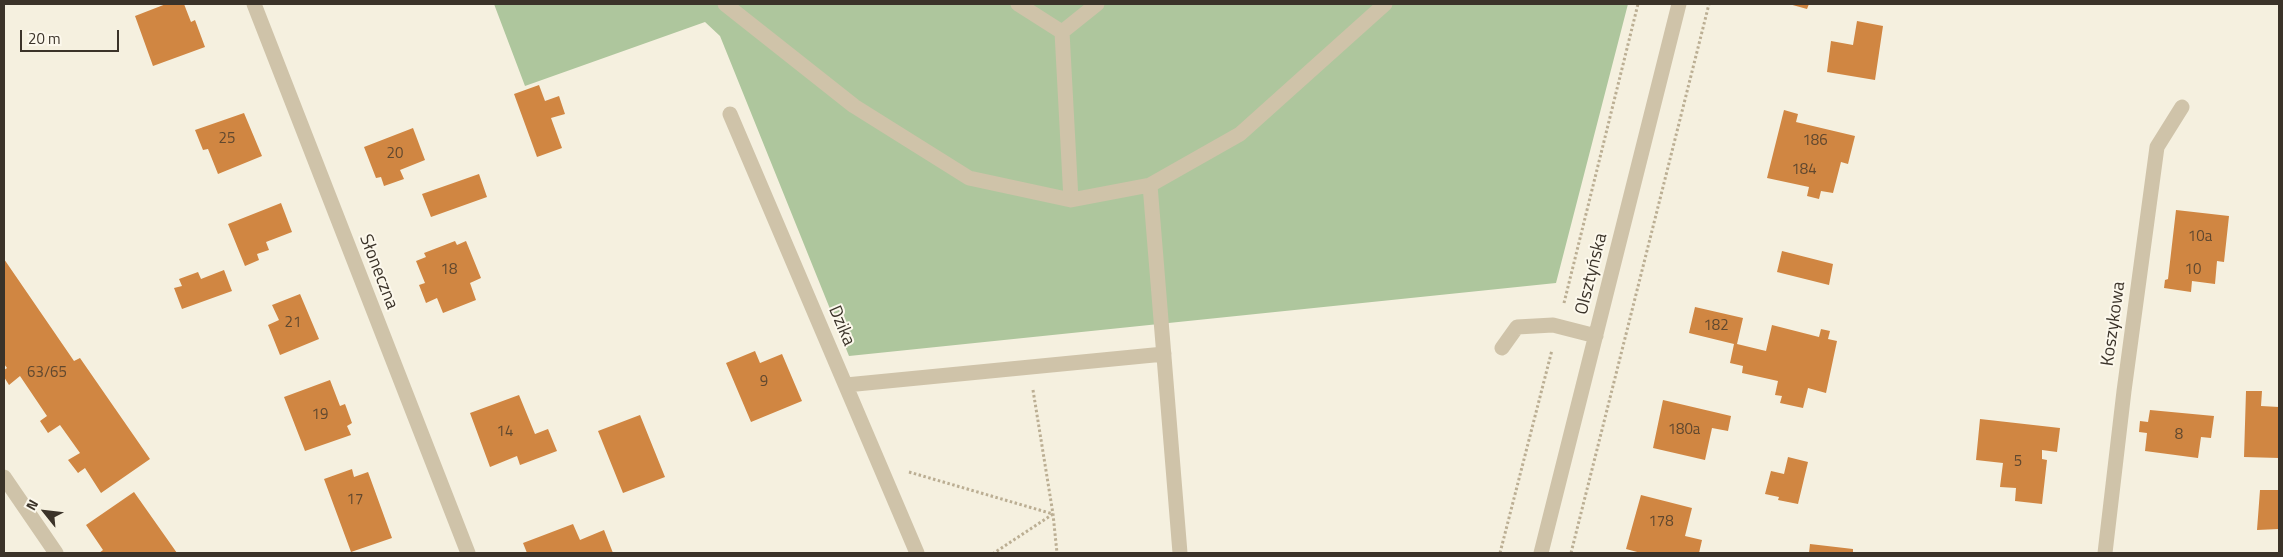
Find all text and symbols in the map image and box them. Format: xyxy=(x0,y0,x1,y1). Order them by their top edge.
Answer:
scale bar xyxy=(22,20,121,52)
text: 20 m xyxy=(28,27,61,50)
house number: 25 xyxy=(219,130,235,148)
house number: 186 xyxy=(1802,132,1828,150)
house number: 20 xyxy=(387,145,403,163)
house number: 184 xyxy=(1791,161,1817,179)
house number: 10a xyxy=(2188,228,2212,246)
street label: Olsztyńska xyxy=(1571,231,1613,317)
street label: Słoneczna xyxy=(354,232,402,312)
house number: 18 xyxy=(441,261,457,279)
house number: 10 xyxy=(2185,261,2201,279)
street label: Koszykowa xyxy=(2097,280,2131,368)
street label: Dzika xyxy=(823,303,859,349)
house number: 21 xyxy=(285,314,301,332)
house number: 182 xyxy=(1703,317,1729,335)
house number: 63/65 xyxy=(27,364,67,382)
house number: 9 xyxy=(760,373,768,391)
house number: 19 xyxy=(312,406,328,424)
house number: 180a xyxy=(1668,421,1700,439)
house number: 14 xyxy=(497,423,513,441)
house number: 8 xyxy=(2175,426,2183,444)
house number: 5 xyxy=(2014,453,2022,471)
north arrow xyxy=(20,487,70,537)
house number: 17 xyxy=(347,491,363,509)
text: N xyxy=(20,495,43,514)
house number: 178 xyxy=(1648,513,1674,531)

